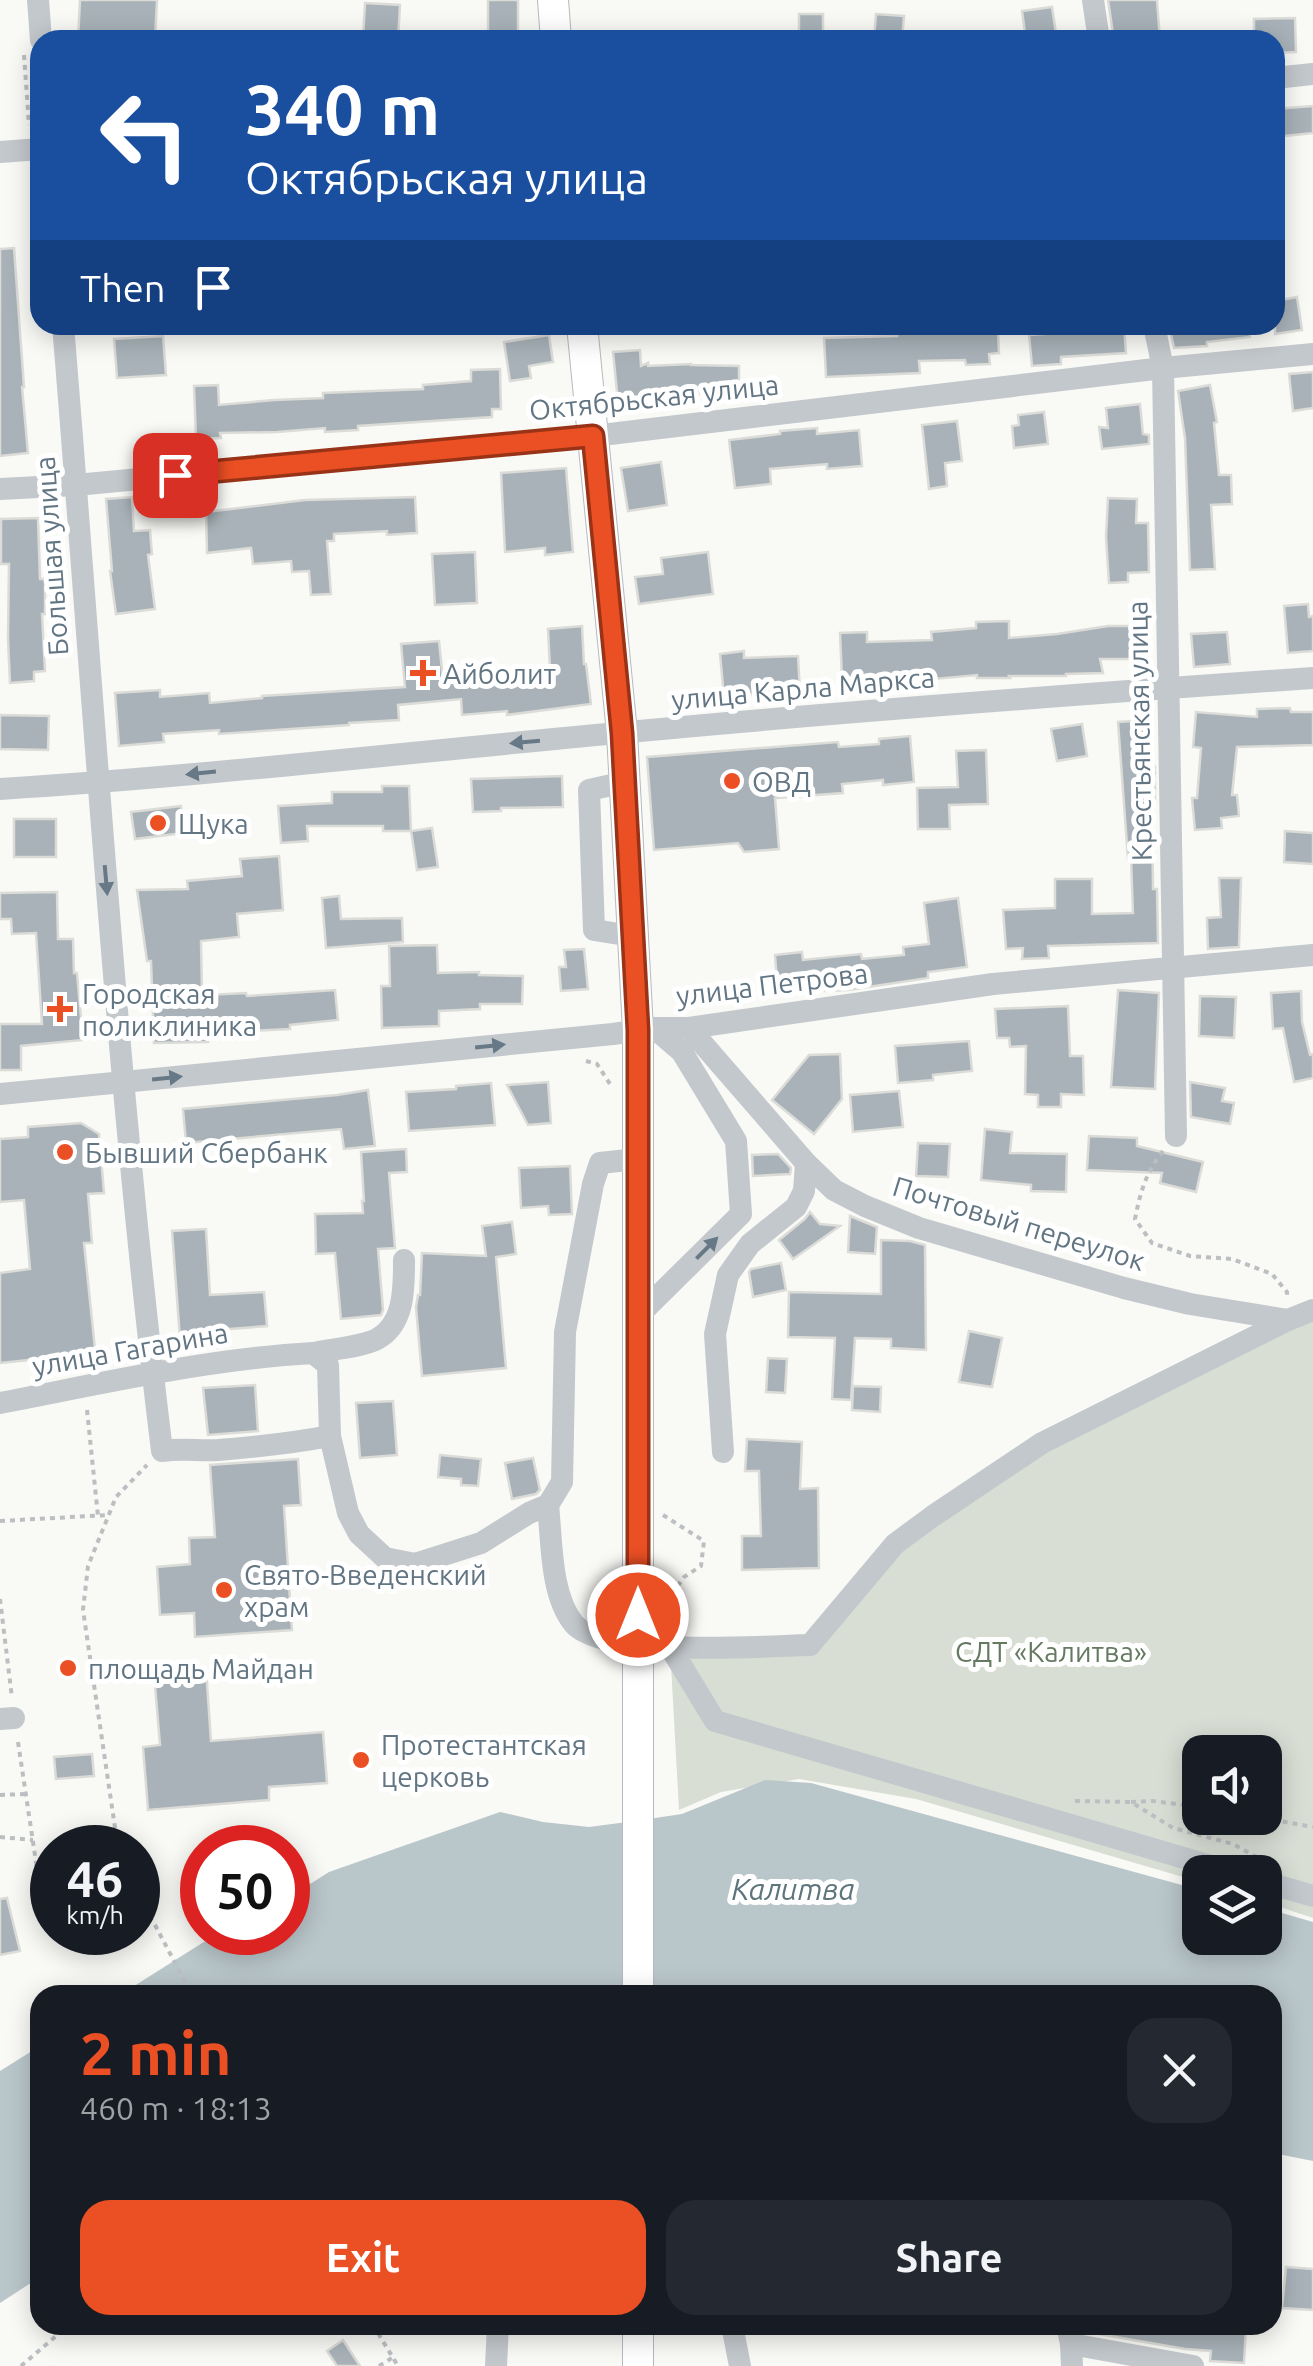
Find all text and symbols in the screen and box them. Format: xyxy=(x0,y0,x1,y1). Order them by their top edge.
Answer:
icon: left xyxy=(80,70,210,200)
text: 340 m xyxy=(245,70,440,148)
text: Октябрьская улица xyxy=(245,152,648,203)
icon: arrive xyxy=(186,260,241,315)
text: Then xyxy=(80,267,166,309)
street label: Октябрьская улица xyxy=(528,368,780,426)
pin xyxy=(133,433,218,518)
icon: arrive xyxy=(148,448,203,503)
street label: Большая улица xyxy=(29,455,73,657)
street label: Крестьянская улица xyxy=(1121,600,1157,862)
place label: Айболит xyxy=(443,658,556,689)
street label: улица Карла Маркса xyxy=(670,661,936,715)
marker: Айболит xyxy=(412,662,434,684)
one-way arrow xyxy=(509,734,540,750)
one-way arrow xyxy=(185,765,217,781)
place label: ОВД xyxy=(752,766,811,797)
marker: ОВД xyxy=(721,770,743,792)
place label: Щука xyxy=(178,808,249,839)
marker: Щука xyxy=(147,812,169,834)
one-way arrow xyxy=(98,865,114,896)
street label: улица Петрова xyxy=(674,957,870,1011)
place label: Городская поликлиника xyxy=(82,978,257,1041)
marker: Городская поликлиника xyxy=(47,996,73,1022)
one-way arrow xyxy=(475,1038,507,1054)
one-way arrow xyxy=(151,1070,183,1086)
place label: Бывший Сбербанк xyxy=(85,1137,328,1168)
marker: Бывший Сбербанк xyxy=(54,1141,76,1163)
street label: Почтовый переулок xyxy=(889,1170,1149,1276)
one-way arrow xyxy=(695,1236,719,1260)
street label: улица Гагарина xyxy=(30,1317,230,1381)
place label: Свято-Введенский храм xyxy=(244,1559,487,1622)
position arrow xyxy=(586,1563,690,1667)
marker: Свято-Введенский храм xyxy=(213,1579,235,1601)
park label: СДТ «Калитва» xyxy=(955,1636,1147,1667)
place label: площадь Майдан xyxy=(88,1653,314,1684)
marker: площадь Майдан xyxy=(57,1657,79,1679)
place label: Протестантская церковь xyxy=(381,1729,587,1792)
map controls xyxy=(1182,1735,1282,1955)
button: sound xyxy=(1182,1735,1282,1835)
marker: Протестантская церковь xyxy=(350,1749,372,1771)
speed limit sign: 50 xyxy=(180,1825,310,1955)
text: 46 xyxy=(67,1850,123,1906)
button: layers xyxy=(1182,1855,1282,1955)
water label: Калитва xyxy=(731,1872,855,1906)
text: km/h xyxy=(66,1901,124,1929)
button: close xyxy=(1127,2018,1232,2123)
text: 2 min xyxy=(80,2019,232,2086)
text: 460 m · 18:13 xyxy=(80,2090,272,2126)
button: Exit xyxy=(80,2200,646,2315)
button: Share xyxy=(666,2200,1232,2315)

